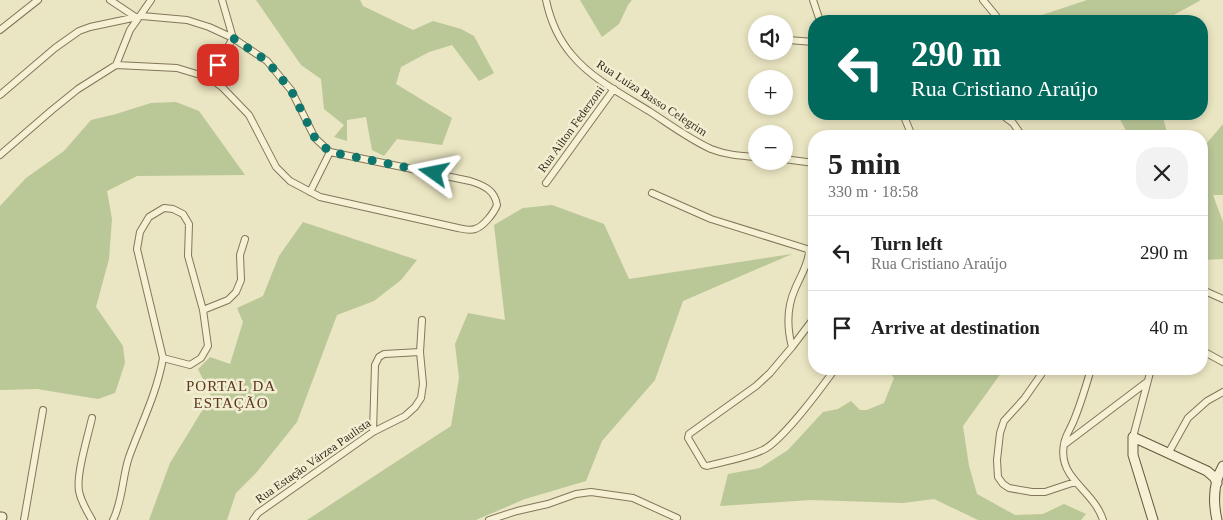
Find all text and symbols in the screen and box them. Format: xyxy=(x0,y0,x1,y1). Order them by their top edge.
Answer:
map controls xyxy=(748,15,793,170)
button: sound xyxy=(748,15,793,60)
icon: left xyxy=(828,35,893,100)
text: 290 m xyxy=(911,35,1001,74)
pin xyxy=(197,44,239,86)
icon: arrive xyxy=(204,51,232,79)
street label: Rua Luiza Basso Celegrim xyxy=(594,57,710,139)
button: + xyxy=(748,70,793,115)
text: Rua Cristiano Araújo xyxy=(911,76,1098,101)
street label: Rua Ailton Federzoni xyxy=(535,83,607,175)
button: − xyxy=(748,125,793,170)
position arrow xyxy=(407,146,459,198)
text: 5 min xyxy=(828,147,901,180)
button: close xyxy=(1136,147,1188,199)
text: 330 m · 18:58 xyxy=(828,183,918,200)
text: Turn left xyxy=(871,233,943,254)
icon: left xyxy=(828,239,856,267)
text: 290 m xyxy=(1140,242,1188,263)
text: Rua Cristiano Araújo xyxy=(871,255,1007,272)
icon: arrive xyxy=(828,314,856,342)
text: Arrive at destination xyxy=(871,317,1040,338)
text: 40 m xyxy=(1149,317,1188,338)
district label: PORTAL DA ESTAÇÃO xyxy=(186,378,276,411)
street label: Rua Estação Várzea Paulista xyxy=(253,415,374,506)

